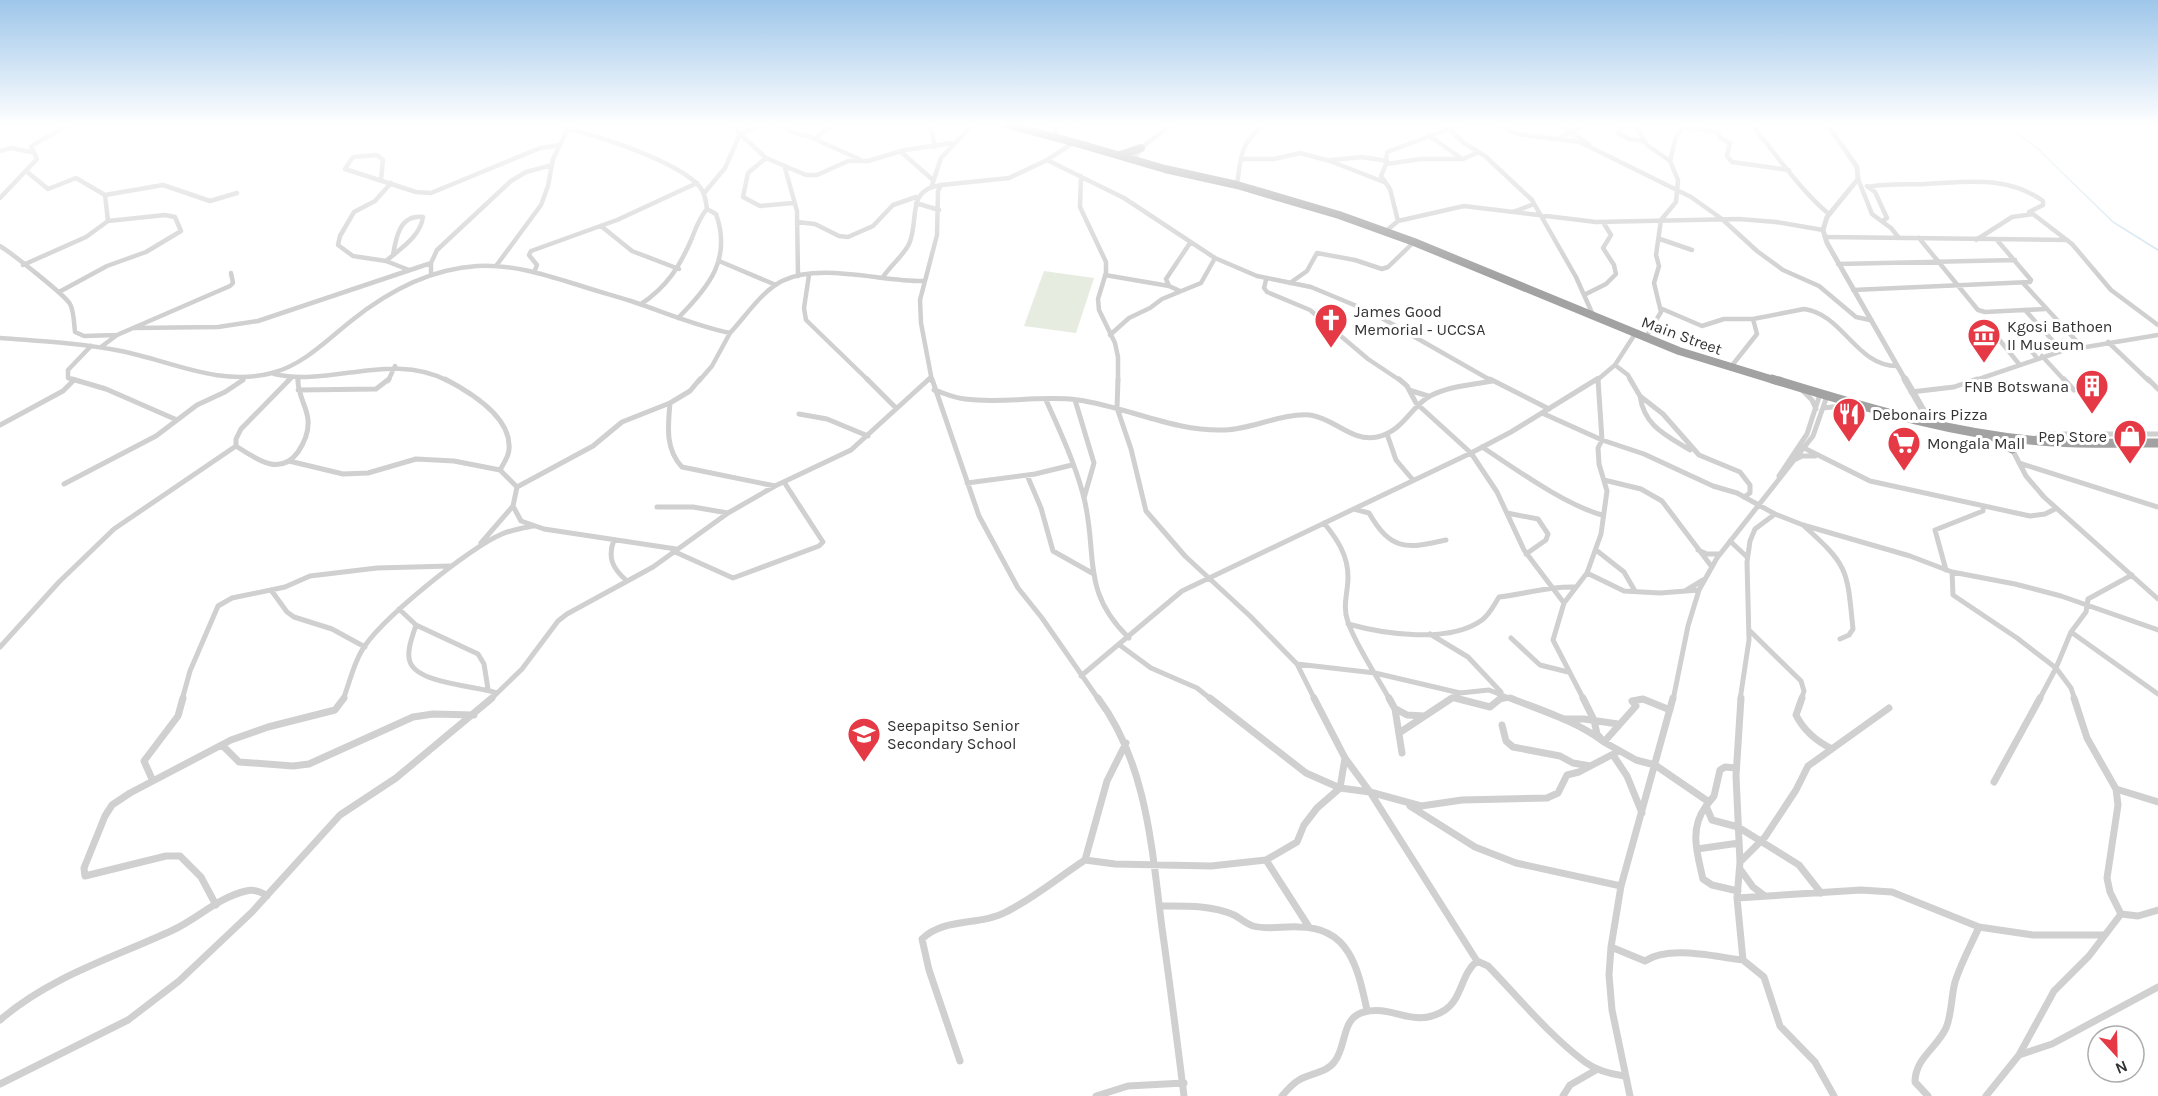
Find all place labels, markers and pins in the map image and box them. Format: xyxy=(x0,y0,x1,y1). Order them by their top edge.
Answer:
church icon: James Good Memorial - UCCSA xyxy=(1313,302,1349,349)
place label: James Good Memorial - UCCSA xyxy=(1354,302,1485,339)
museum icon: Kgosi Bathoen II Museum xyxy=(1966,317,2002,364)
place label: Kgosi Bathoen II Museum xyxy=(2007,317,2113,354)
building icon: FNB Botswana xyxy=(2074,368,2110,415)
place label: FNB Botswana xyxy=(1964,377,2069,396)
restaurant icon: Debonairs Pizza xyxy=(1831,396,1867,443)
place label: Debonairs Pizza xyxy=(1872,405,1988,424)
shop icon: Pep Store xyxy=(2112,418,2148,465)
supermarket icon: Mongala Mall xyxy=(1886,425,1922,472)
place label: Pep Store xyxy=(2038,427,2107,446)
place label: Mongala Mall xyxy=(1927,434,2025,453)
school or university icon: Seepapitso Senior Secondary School xyxy=(846,716,882,763)
place label: Seepapitso Senior Secondary School xyxy=(887,716,1019,753)

